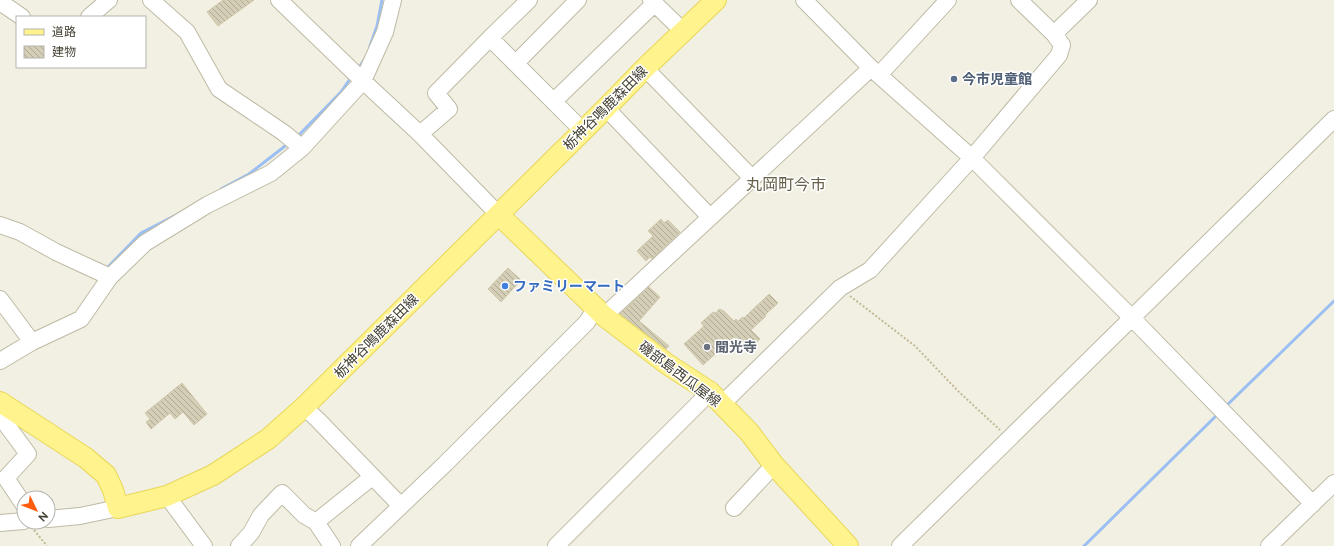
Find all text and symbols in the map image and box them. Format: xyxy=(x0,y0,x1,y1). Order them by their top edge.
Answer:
legend xyxy=(16,16,146,68)
text: 道路 xyxy=(52,25,76,39)
text: 建物 xyxy=(52,45,76,59)
street label: 栃神谷鳴鹿森田線 xyxy=(560,63,650,153)
place label: 今市児童館 xyxy=(962,71,1032,87)
marker: 今市児童館 xyxy=(949,74,959,84)
district label: 丸岡町今市 xyxy=(746,175,826,194)
place label: ファミリーマート xyxy=(513,278,625,294)
marker: ファミリーマート xyxy=(500,281,510,291)
street label: 栃神谷鳴鹿森田線 xyxy=(331,291,421,381)
street label: 磯部島西瓜屋線 xyxy=(636,338,724,410)
place label: 聞光寺 xyxy=(715,339,757,355)
marker: 聞光寺 xyxy=(702,342,712,352)
north arrow xyxy=(16,490,56,530)
text: N xyxy=(35,509,51,524)

